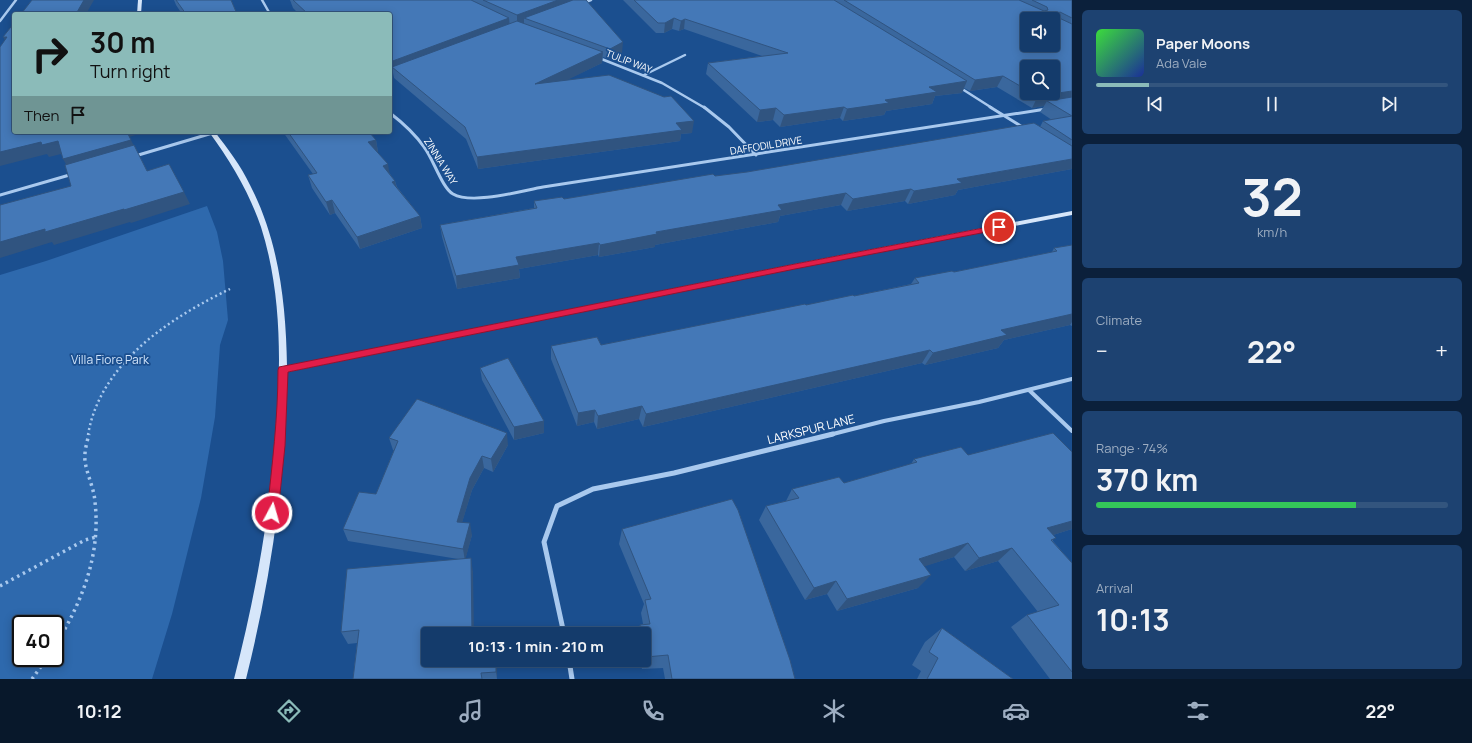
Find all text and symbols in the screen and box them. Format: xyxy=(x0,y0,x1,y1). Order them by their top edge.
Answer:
map controls xyxy=(1020,12,1060,100)
button: sound xyxy=(1020,12,1060,52)
text: 30 m xyxy=(90,23,155,61)
icon: right xyxy=(24,28,76,80)
text: Paper Moons xyxy=(1156,33,1250,54)
street label: TULIP WAY xyxy=(604,46,655,76)
text: Ada Vale xyxy=(1156,54,1207,72)
text: Turn right xyxy=(90,59,171,83)
button: search xyxy=(1020,60,1060,100)
icon: previous xyxy=(1144,93,1166,115)
icon: pause xyxy=(1261,93,1283,115)
icon: next xyxy=(1378,93,1400,115)
icon: arrive xyxy=(67,104,89,126)
text: Then xyxy=(24,105,59,126)
street label: DAFFODIL DRIVE xyxy=(729,132,803,158)
street label: ZINNIA WAY xyxy=(421,135,461,187)
text: 32 xyxy=(1241,161,1303,232)
pin xyxy=(982,210,1016,244)
icon: arrive xyxy=(988,216,1010,238)
text: km/h xyxy=(1257,223,1287,241)
text: Climate xyxy=(1096,311,1142,329)
text: 22° xyxy=(1247,331,1296,372)
text: − xyxy=(1096,336,1108,366)
text: + xyxy=(1435,336,1448,366)
park label: Villa Fiore Park xyxy=(71,351,150,368)
street label: LARKSPUR LANE xyxy=(765,410,857,448)
text: Range · 74% xyxy=(1096,439,1168,457)
text: 370 km xyxy=(1096,459,1198,500)
position arrow xyxy=(251,492,293,534)
text: Arrival xyxy=(1096,579,1133,597)
text: 10:13 xyxy=(1096,599,1170,640)
speed limit sign: 40 xyxy=(12,615,64,667)
text: 10:13 · 1 min · 210 m xyxy=(468,636,604,657)
icon: directions xyxy=(275,697,303,725)
icon: music xyxy=(457,697,485,725)
icon: phone xyxy=(639,697,667,725)
icon: climate xyxy=(820,697,848,725)
icon: car xyxy=(1002,697,1030,725)
icon: filters xyxy=(1184,697,1212,725)
text: 10:12 xyxy=(77,699,121,723)
text: 22° xyxy=(1366,699,1395,723)

